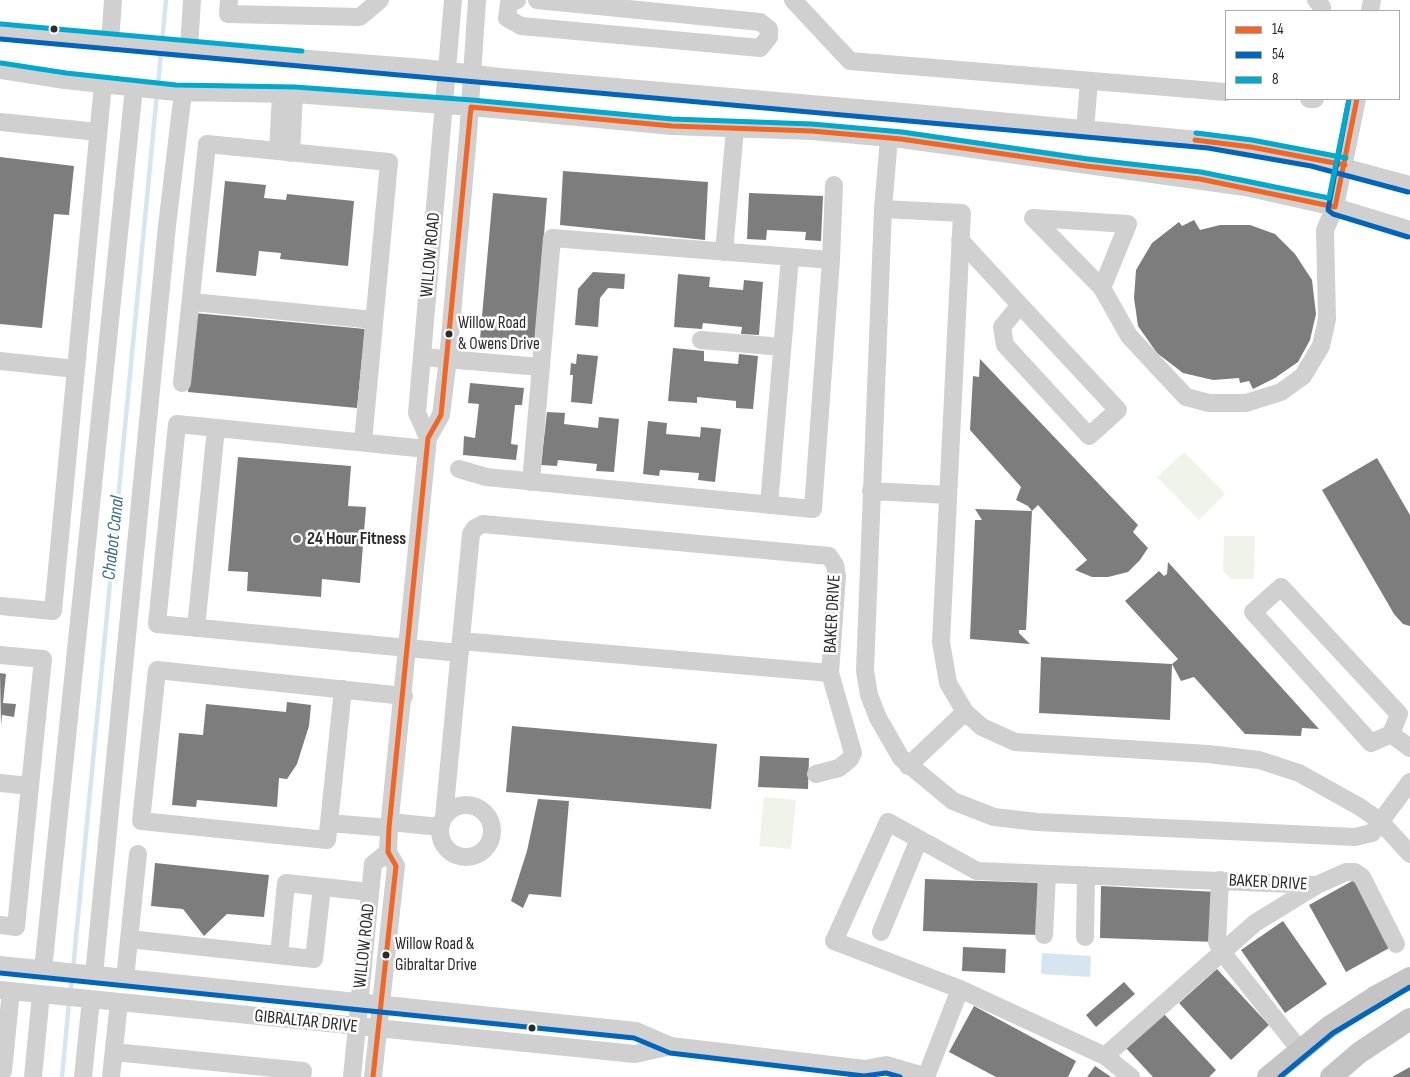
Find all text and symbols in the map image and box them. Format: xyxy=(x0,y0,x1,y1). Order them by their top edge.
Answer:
legend xyxy=(1225,10,1400,100)
text: 14 xyxy=(1272,20,1284,39)
unlabelled marker xyxy=(49,24,59,34)
text: 54 xyxy=(1272,45,1284,64)
text: 8 xyxy=(1272,70,1279,89)
street label: WILLOW ROAD xyxy=(417,212,445,298)
place label: Willow Road & Owens Drive xyxy=(458,314,540,354)
marker: Willow Road & Owens Drive xyxy=(444,329,454,339)
water label: Chabot Canal xyxy=(98,495,130,581)
place label: 24 Hour Fitness xyxy=(307,528,406,550)
marker: 24 Hour Fitness xyxy=(291,533,303,545)
street label: BAKER DRIVE xyxy=(820,574,846,654)
street label: BAKER DRIVE xyxy=(1228,870,1308,896)
street label: WILLOW ROAD xyxy=(350,902,380,990)
place label: Willow Road & Gibraltar Drive xyxy=(395,935,477,975)
marker: Willow Road & Gibraltar Drive xyxy=(381,950,391,960)
street label: GIBRALTAR DRIVE xyxy=(253,1006,359,1038)
unlabelled marker xyxy=(527,1023,537,1033)

